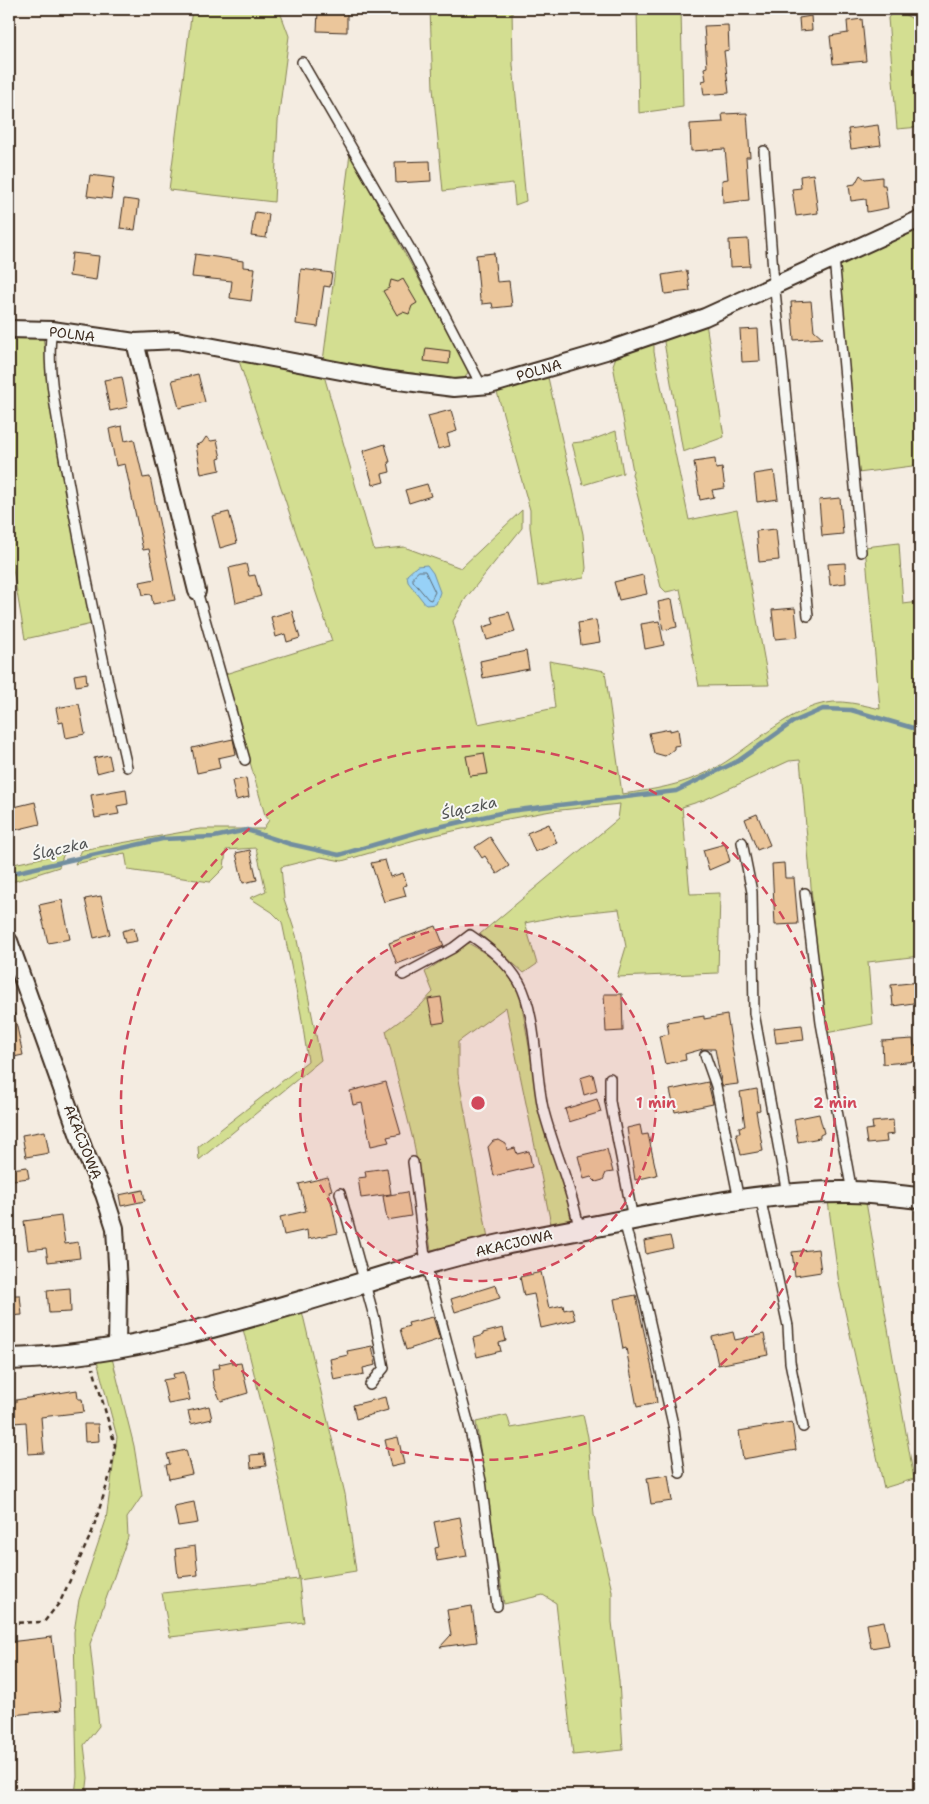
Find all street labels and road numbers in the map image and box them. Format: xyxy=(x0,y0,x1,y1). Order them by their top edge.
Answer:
street label: POLNA xyxy=(48,322,96,346)
street label: POLNA xyxy=(514,355,564,385)
street label: AKACJOWA xyxy=(60,1102,106,1182)
street label: AKACJOWA xyxy=(474,1225,554,1261)

